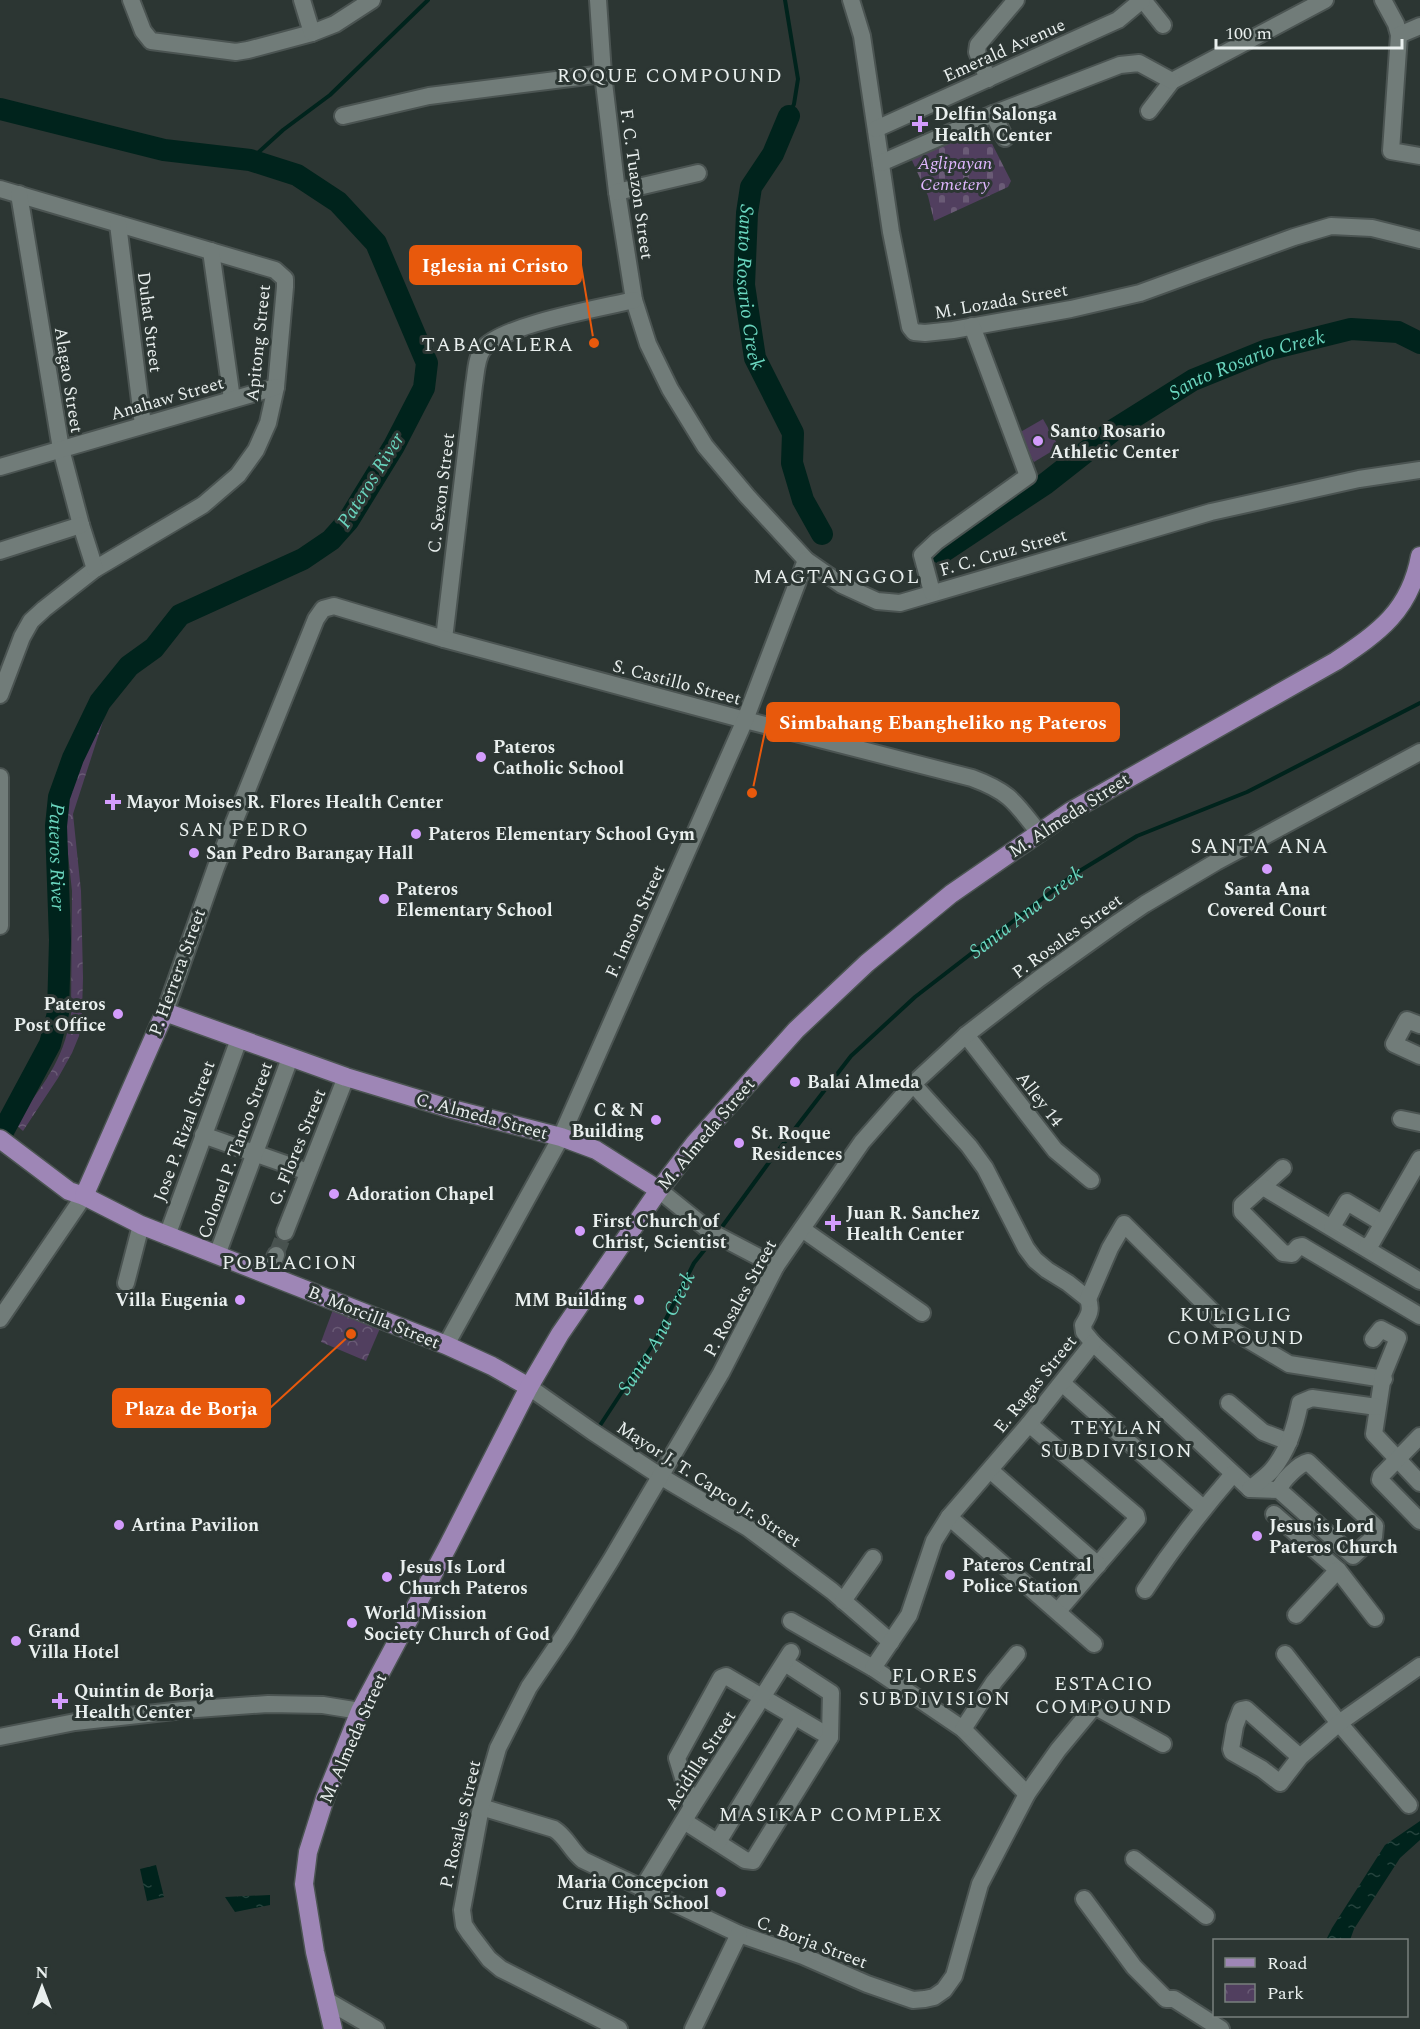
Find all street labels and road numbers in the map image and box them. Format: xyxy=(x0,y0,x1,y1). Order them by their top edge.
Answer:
street label: Emerald Avenue xyxy=(939,11,1070,89)
street label: F. C. Tuazon Street xyxy=(613,107,660,261)
street label: Duhat Street xyxy=(130,270,169,374)
street label: M. Lozada Street xyxy=(932,276,1070,327)
street label: Apitong Street xyxy=(239,283,278,403)
street label: Alagao Street xyxy=(47,325,90,435)
street label: Anahaw Street xyxy=(107,369,227,428)
street label: C. Sexon Street xyxy=(421,431,462,555)
street label: F. C. Cruz Street xyxy=(936,521,1070,584)
street label: S. Castillo Street xyxy=(610,652,744,713)
street label: M. Almeda Street xyxy=(1003,766,1135,865)
street label: F. Imson Street xyxy=(599,860,672,982)
street label: P. Rosales Street xyxy=(1007,887,1128,986)
street label: P. Herrera Street xyxy=(142,905,213,1039)
street label: Jose P. Rizal Street xyxy=(146,1057,223,1205)
street label: Colonel P. Tanco Street xyxy=(191,1058,280,1242)
street label: Alley 14 xyxy=(1009,1066,1070,1133)
street label: M. Almeda Street xyxy=(651,1072,762,1196)
street label: G. Flores Street xyxy=(262,1085,333,1210)
street label: C. Almeda Street xyxy=(413,1086,551,1147)
street label: P. Rosales Street xyxy=(697,1235,784,1362)
street label: B. Morcilla Street xyxy=(304,1279,444,1356)
street label: E. Ragas Street xyxy=(987,1329,1083,1439)
street label: Mayor J. T. Capco Jr. Street xyxy=(611,1415,806,1554)
street label: M. Almeda Street xyxy=(313,1669,394,1807)
street label: Acidilla Street xyxy=(658,1705,743,1816)
street label: P. Rosales Street xyxy=(433,1757,488,1891)
street label: C. Borja Street xyxy=(752,1909,871,1976)

